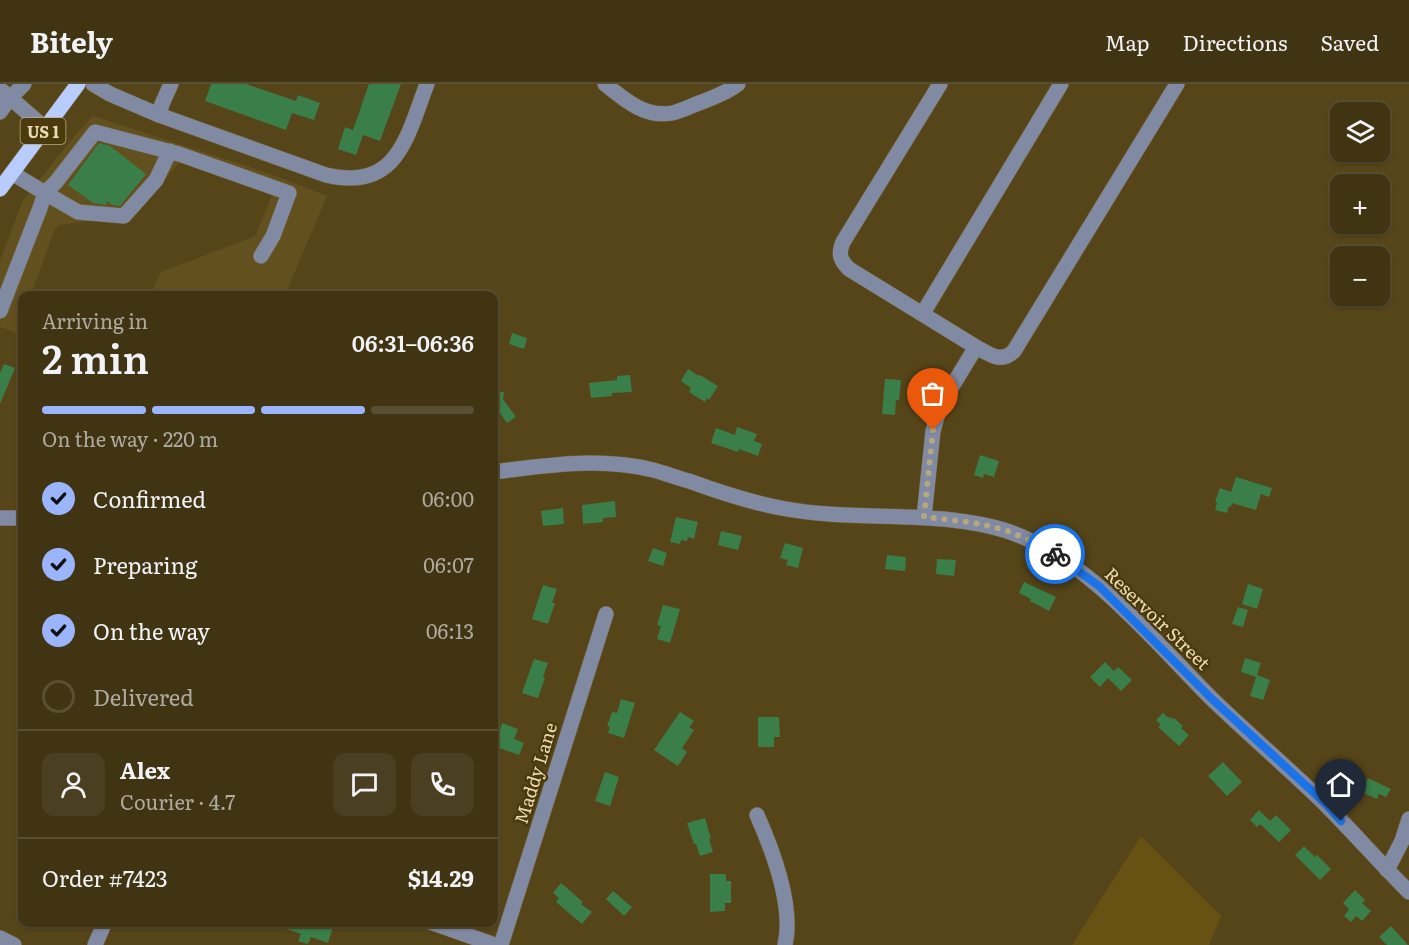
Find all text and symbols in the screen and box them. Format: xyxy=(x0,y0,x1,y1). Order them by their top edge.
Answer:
text: Bitely xyxy=(30,20,113,62)
text: Map xyxy=(1105,26,1150,57)
text: Directions xyxy=(1183,26,1288,57)
text: Saved xyxy=(1321,26,1379,57)
map controls xyxy=(1330,102,1390,306)
button: layers xyxy=(1330,102,1390,162)
road number: US 1 xyxy=(20,118,66,144)
button: + xyxy=(1330,174,1390,234)
button: − xyxy=(1330,246,1390,306)
text: Arriving in xyxy=(42,305,148,335)
text: 06:31–06:36 xyxy=(352,326,474,359)
text: 2 min xyxy=(42,328,149,386)
pin xyxy=(907,368,958,430)
icon: bag xyxy=(916,377,949,410)
text: On the way · 220 m xyxy=(42,423,218,453)
icon: check xyxy=(42,482,75,515)
text: Confirmed xyxy=(93,482,206,515)
text: 06:00 xyxy=(422,483,474,513)
courier xyxy=(1025,524,1085,584)
icon: bike xyxy=(1039,538,1072,571)
icon: check xyxy=(42,548,75,581)
text: Preparing xyxy=(93,548,197,581)
text: 06:07 xyxy=(423,549,474,579)
street label: Reservoir Street xyxy=(1099,560,1217,676)
icon: check xyxy=(42,614,75,647)
text: On the way xyxy=(93,614,210,647)
text: 06:13 xyxy=(426,615,474,645)
text: Delivered xyxy=(93,680,194,713)
street label: Maddy Lane xyxy=(507,719,563,827)
button: person xyxy=(42,753,105,816)
text: Alex xyxy=(120,753,170,786)
button: chat xyxy=(333,753,396,816)
button: phone xyxy=(411,753,474,816)
pin xyxy=(1315,759,1366,821)
icon: home xyxy=(1324,768,1357,801)
text: Courier · 4.7 xyxy=(120,786,235,816)
text: Order #7423 xyxy=(42,861,168,894)
text: $14.29 xyxy=(408,861,474,894)

